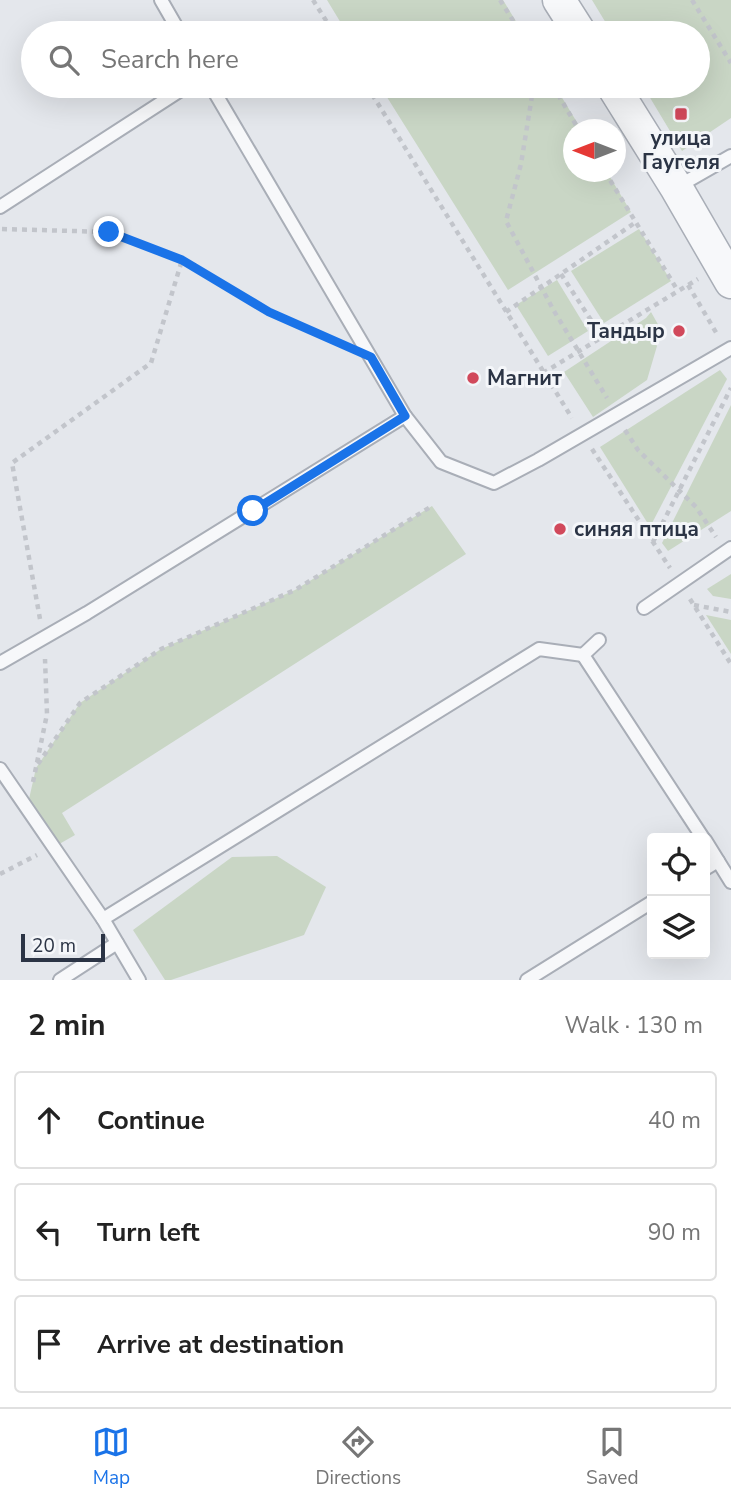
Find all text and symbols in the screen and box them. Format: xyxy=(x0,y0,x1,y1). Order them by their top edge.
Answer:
search box xyxy=(21,21,710,98)
icon: search xyxy=(45,41,83,79)
text: Search here xyxy=(101,42,239,77)
marker: улица Гаугеля xyxy=(673,106,689,122)
north arrow xyxy=(563,119,626,182)
place label: улица Гаугеля xyxy=(642,124,720,176)
route end xyxy=(93,216,124,247)
place label: Тандыр xyxy=(587,317,665,345)
marker: Тандыр xyxy=(671,323,687,339)
place label: Магнит xyxy=(487,364,562,392)
marker: Магнит xyxy=(465,370,481,386)
route start xyxy=(237,495,268,526)
place label: синяя птица xyxy=(574,515,699,543)
marker: синяя птица xyxy=(552,521,568,537)
map controls xyxy=(647,833,710,959)
button: locate xyxy=(647,833,710,896)
button: layers xyxy=(647,896,710,959)
scale bar xyxy=(21,931,105,963)
text: 20 m xyxy=(32,933,76,959)
text: 2 min xyxy=(28,1005,106,1046)
text: Walk · 130 m xyxy=(564,1010,703,1041)
icon: ahead xyxy=(30,1101,68,1139)
text: Continue xyxy=(97,1103,205,1138)
text: 40 m xyxy=(648,1105,701,1136)
icon: left xyxy=(30,1213,68,1251)
text: Turn left xyxy=(97,1215,200,1250)
text: 90 m xyxy=(648,1217,701,1248)
icon: arrive xyxy=(30,1325,68,1363)
text: Arrive at destination xyxy=(97,1327,344,1362)
tab: Map xyxy=(92,1423,130,1491)
tab: Directions xyxy=(315,1423,401,1491)
tab: Saved xyxy=(586,1423,639,1491)

